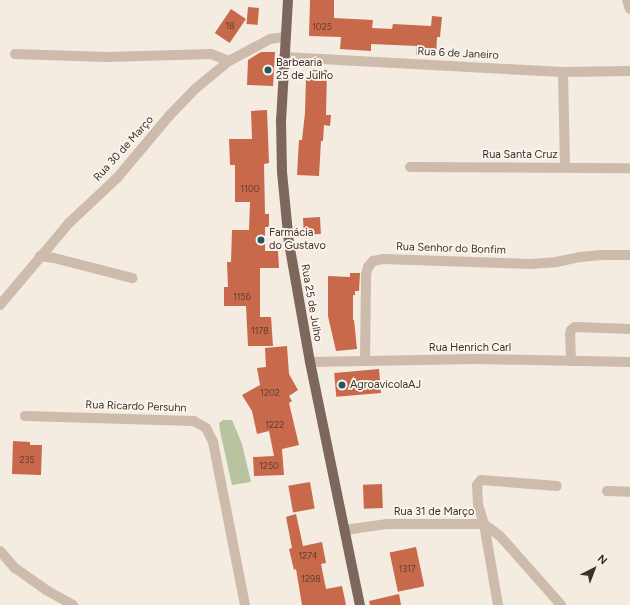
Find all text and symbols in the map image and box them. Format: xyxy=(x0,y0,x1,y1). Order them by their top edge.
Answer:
house number: 18 xyxy=(225,21,235,31)
house number: 1025 xyxy=(312,22,332,32)
street label: Rua 6 de Janeiro xyxy=(417,45,499,63)
place label: Barbearia 25 de Julho xyxy=(276,57,333,83)
marker: Barbearia 25 de Julho xyxy=(263,65,273,75)
street label: Rua 30 de Março xyxy=(91,114,157,184)
street label: Rua Santa Cruz xyxy=(482,148,558,162)
house number: 1100 xyxy=(241,184,259,194)
place label: Farmácia do Gustavo xyxy=(269,227,326,253)
marker: Farmácia do Gustavo xyxy=(256,235,266,245)
street label: Rua Senhor do Bonfim xyxy=(396,240,506,258)
street label: Rua 25 de Julho xyxy=(298,263,324,343)
house number: 1156 xyxy=(233,292,251,302)
house number: 1178 xyxy=(251,326,269,336)
street label: Rua Henrich Carl xyxy=(429,341,511,355)
place label: AgroavicolaAJ xyxy=(350,378,421,392)
marker: AgroavicolaAJ xyxy=(337,380,347,390)
house number: 1202 xyxy=(260,388,280,398)
street label: Rua Ricardo Persuhn xyxy=(85,399,187,415)
house number: 1222 xyxy=(266,420,284,430)
house number: 235 xyxy=(19,455,35,465)
house number: 1250 xyxy=(259,461,279,471)
street label: Rua 31 de Março xyxy=(394,505,474,519)
north arrow xyxy=(574,549,614,589)
house number: 1274 xyxy=(298,551,318,561)
text: N xyxy=(595,552,610,567)
house number: 1317 xyxy=(398,564,416,574)
house number: 1298 xyxy=(301,574,321,584)

